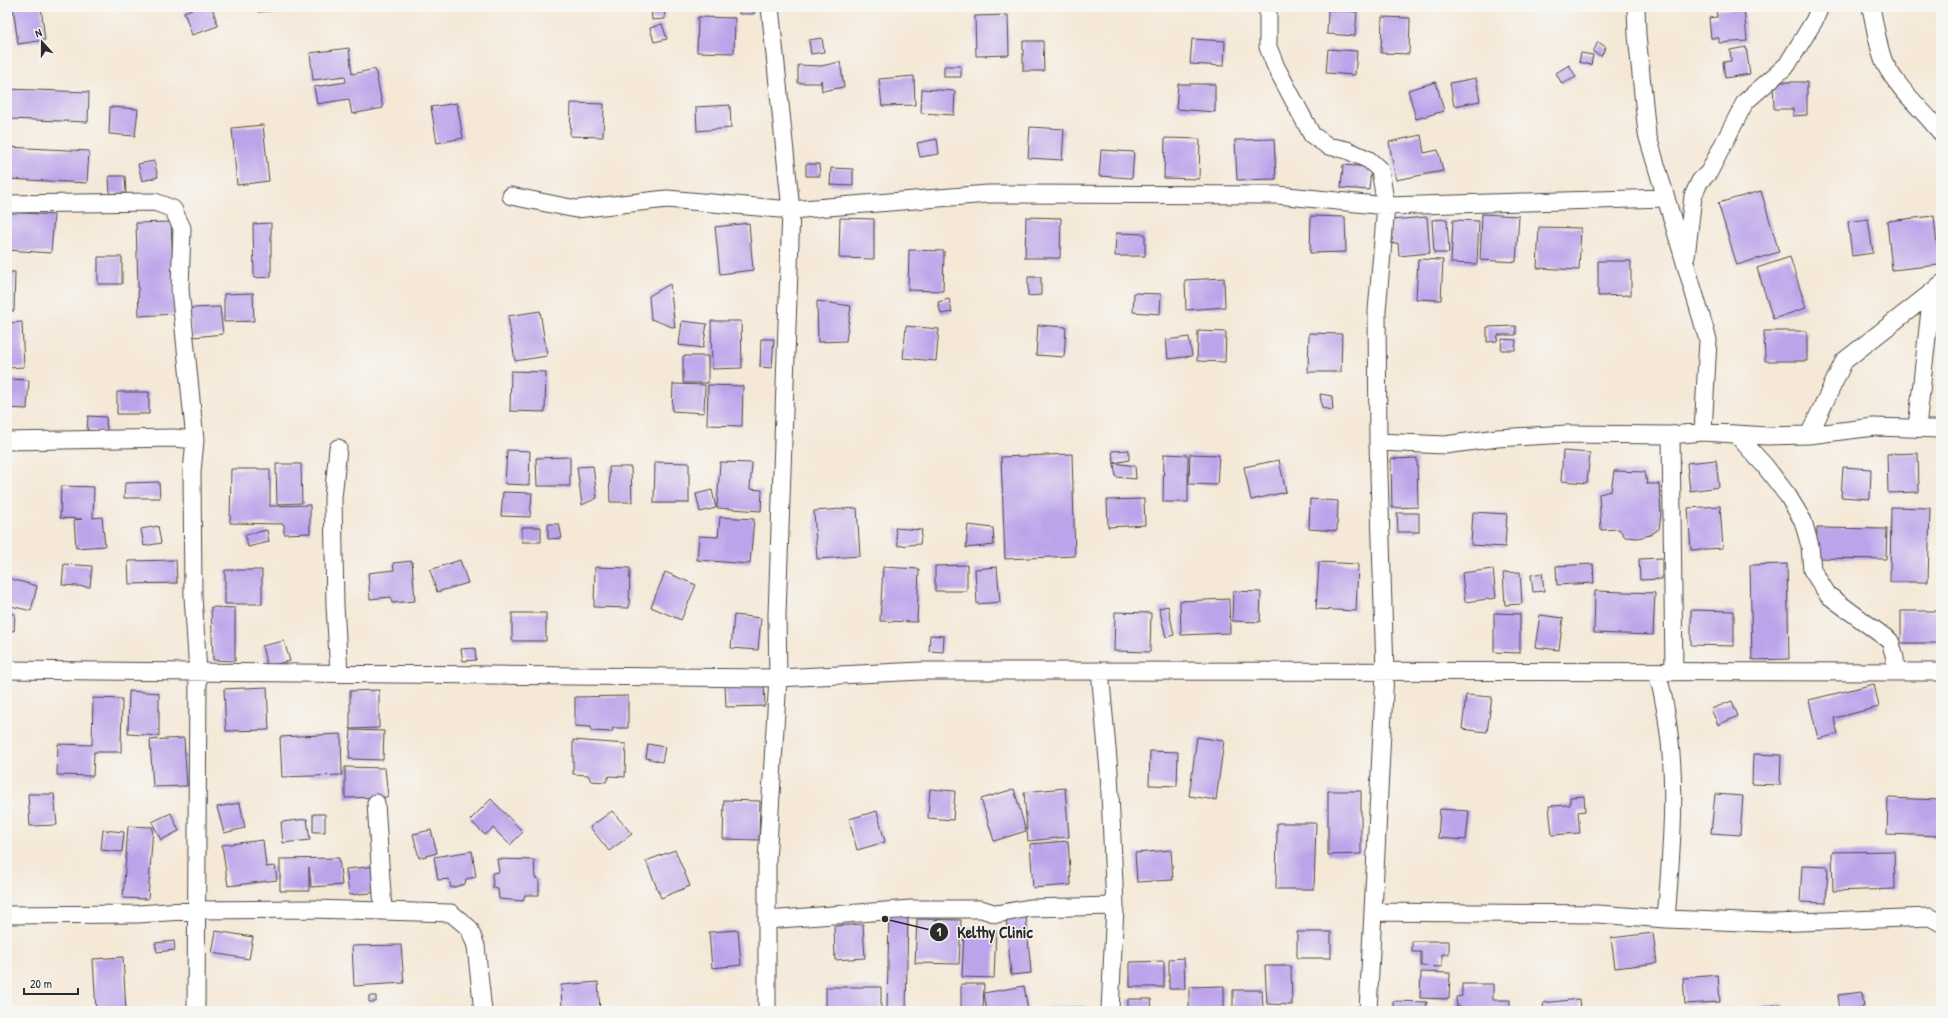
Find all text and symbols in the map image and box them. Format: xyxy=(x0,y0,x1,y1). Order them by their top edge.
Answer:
north arrow xyxy=(22,22,62,62)
text: N xyxy=(33,25,44,40)
callout: Kelthy Clinic xyxy=(929,918,1040,946)
text: Kelthy Clinic xyxy=(957,921,1033,944)
text: 1 xyxy=(937,923,942,940)
scale bar xyxy=(24,970,78,996)
text: 20 m xyxy=(30,975,52,992)

